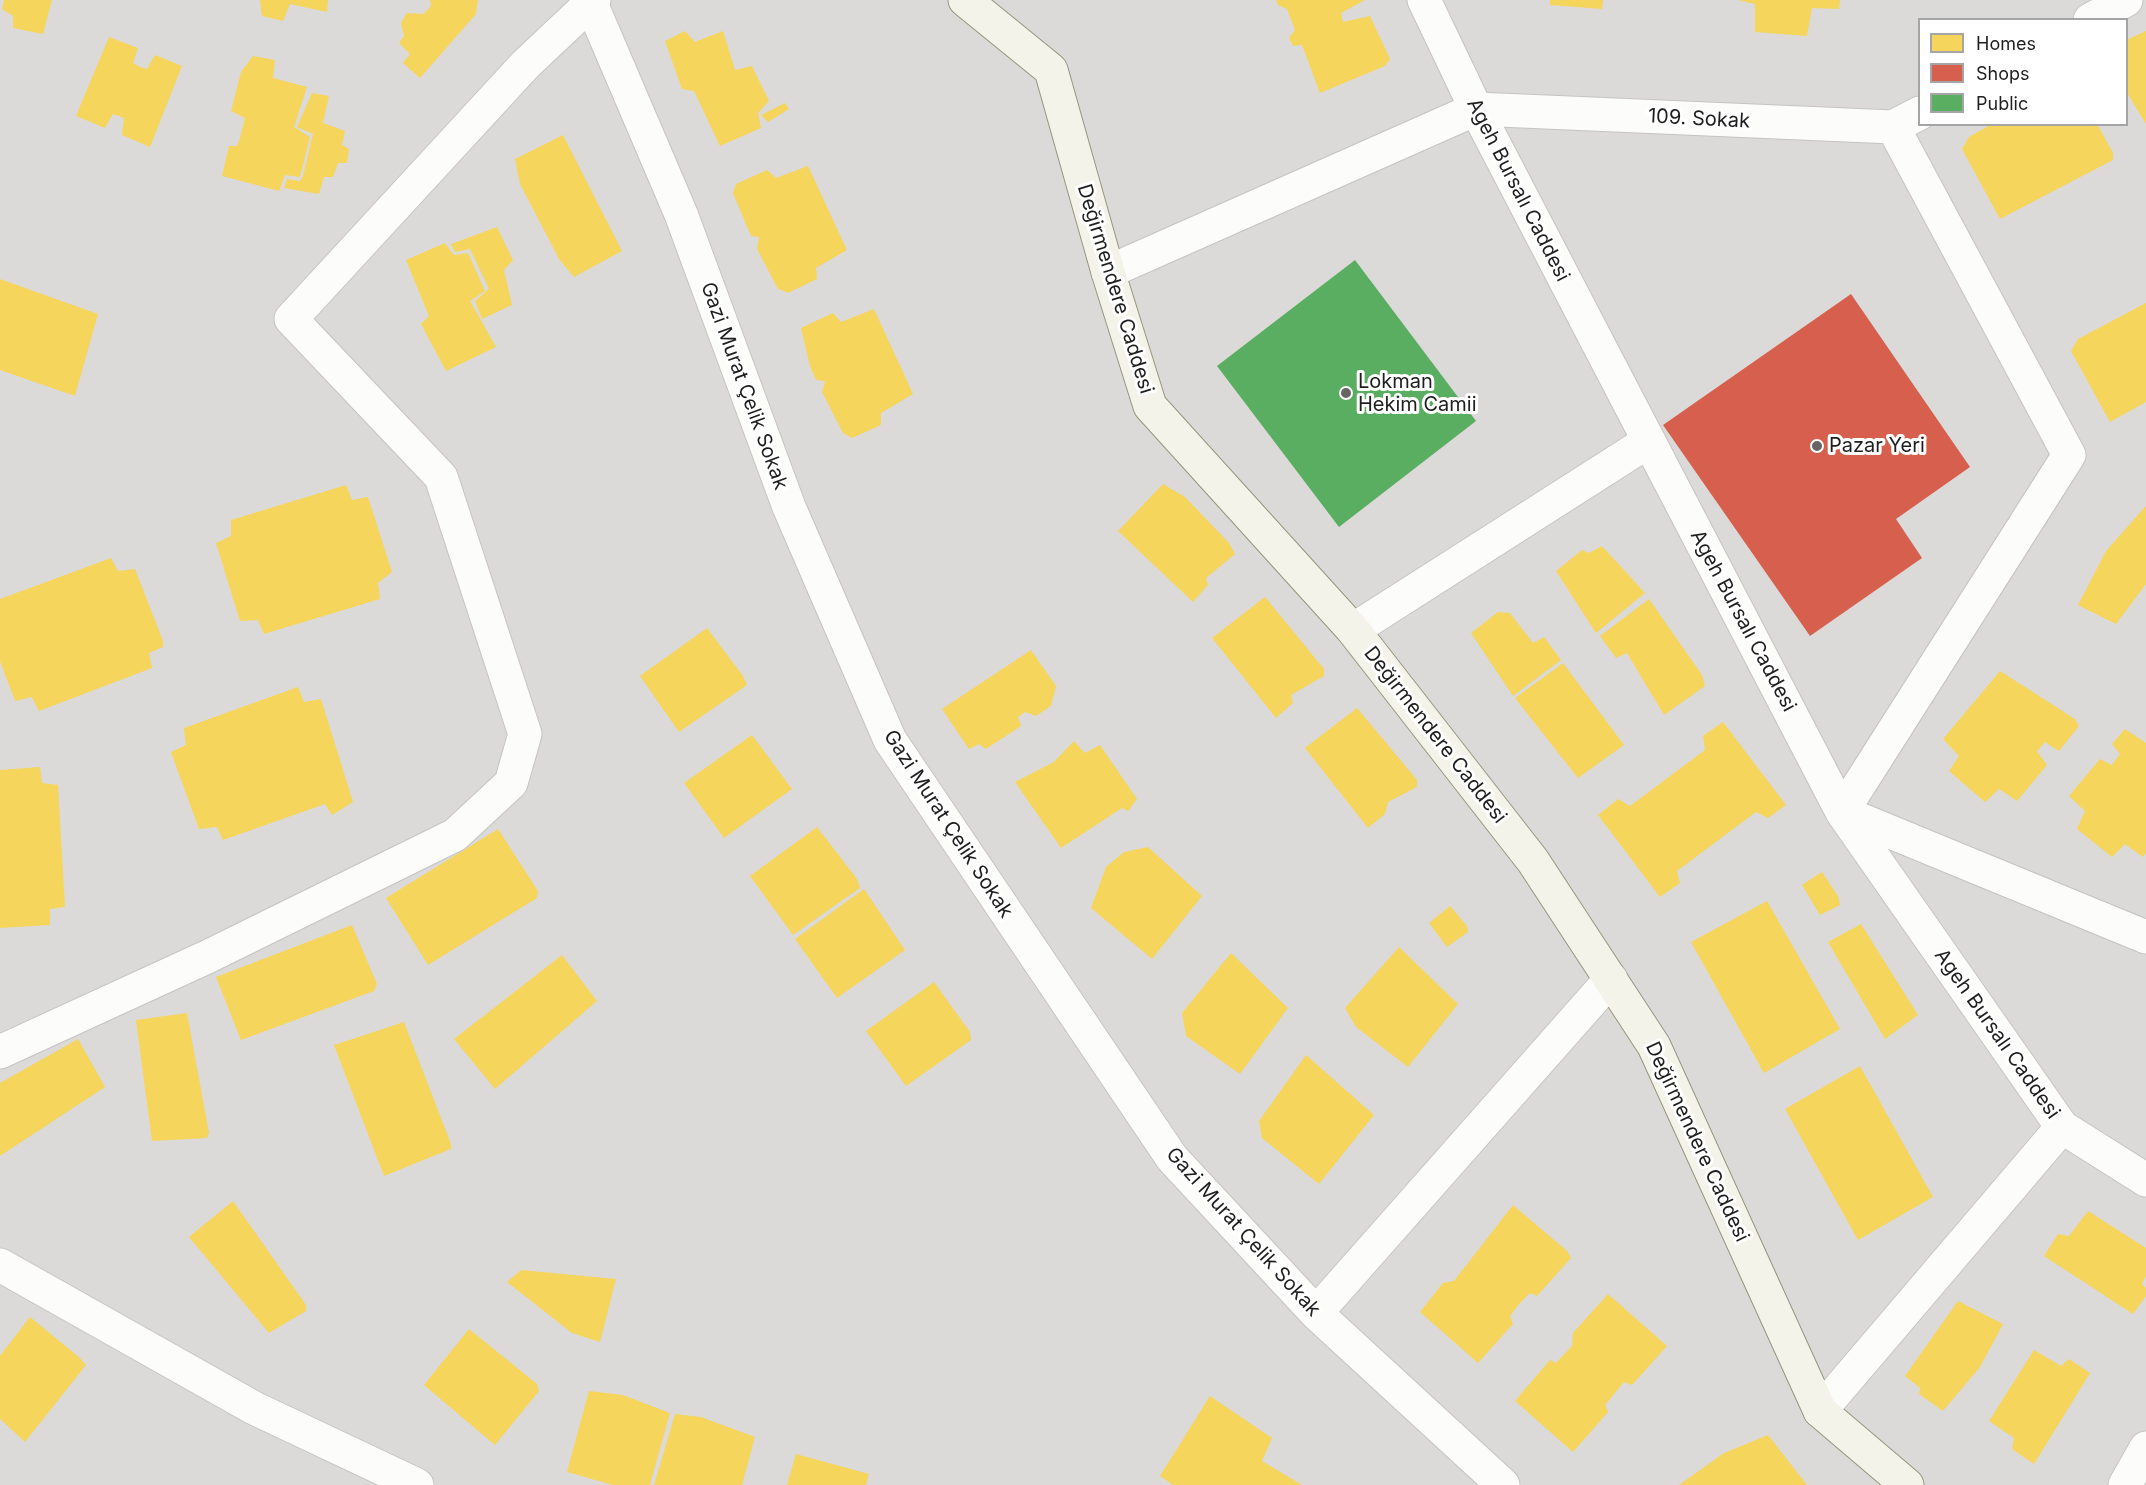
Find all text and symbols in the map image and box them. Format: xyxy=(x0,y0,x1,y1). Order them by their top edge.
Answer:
legend xyxy=(1918,18,2128,126)
text: Homes xyxy=(1976,33,2036,54)
text: Shops xyxy=(1976,63,2030,84)
text: Public xyxy=(1976,93,2028,114)
street label: Ageh Bursalı Caddesi xyxy=(1461,95,1575,285)
street label: 109. Sokak xyxy=(1647,104,1751,134)
street label: Değirmendere Caddesi xyxy=(1072,181,1158,397)
street label: Gazi Murat Çelik Sokak xyxy=(695,279,793,493)
place label: Lokman Hekim Camii xyxy=(1358,370,1477,417)
marker: Lokman Hekim Camii xyxy=(1339,386,1353,400)
place label: Pazar Yeri xyxy=(1829,434,1925,458)
marker: Pazar Yeri xyxy=(1810,439,1824,453)
street label: Ageh Bursalı Caddesi xyxy=(1685,526,1801,716)
street label: Değirmendere Caddesi xyxy=(1358,642,1512,828)
street label: Gazi Murat Çelik Sokak xyxy=(878,726,1018,922)
street label: Ageh Bursalı Caddesi xyxy=(1929,944,2065,1124)
street label: Değirmendere Caddesi xyxy=(1640,1038,1754,1246)
street label: Gazi Murat Çelik Sokak xyxy=(1161,1143,1325,1321)

